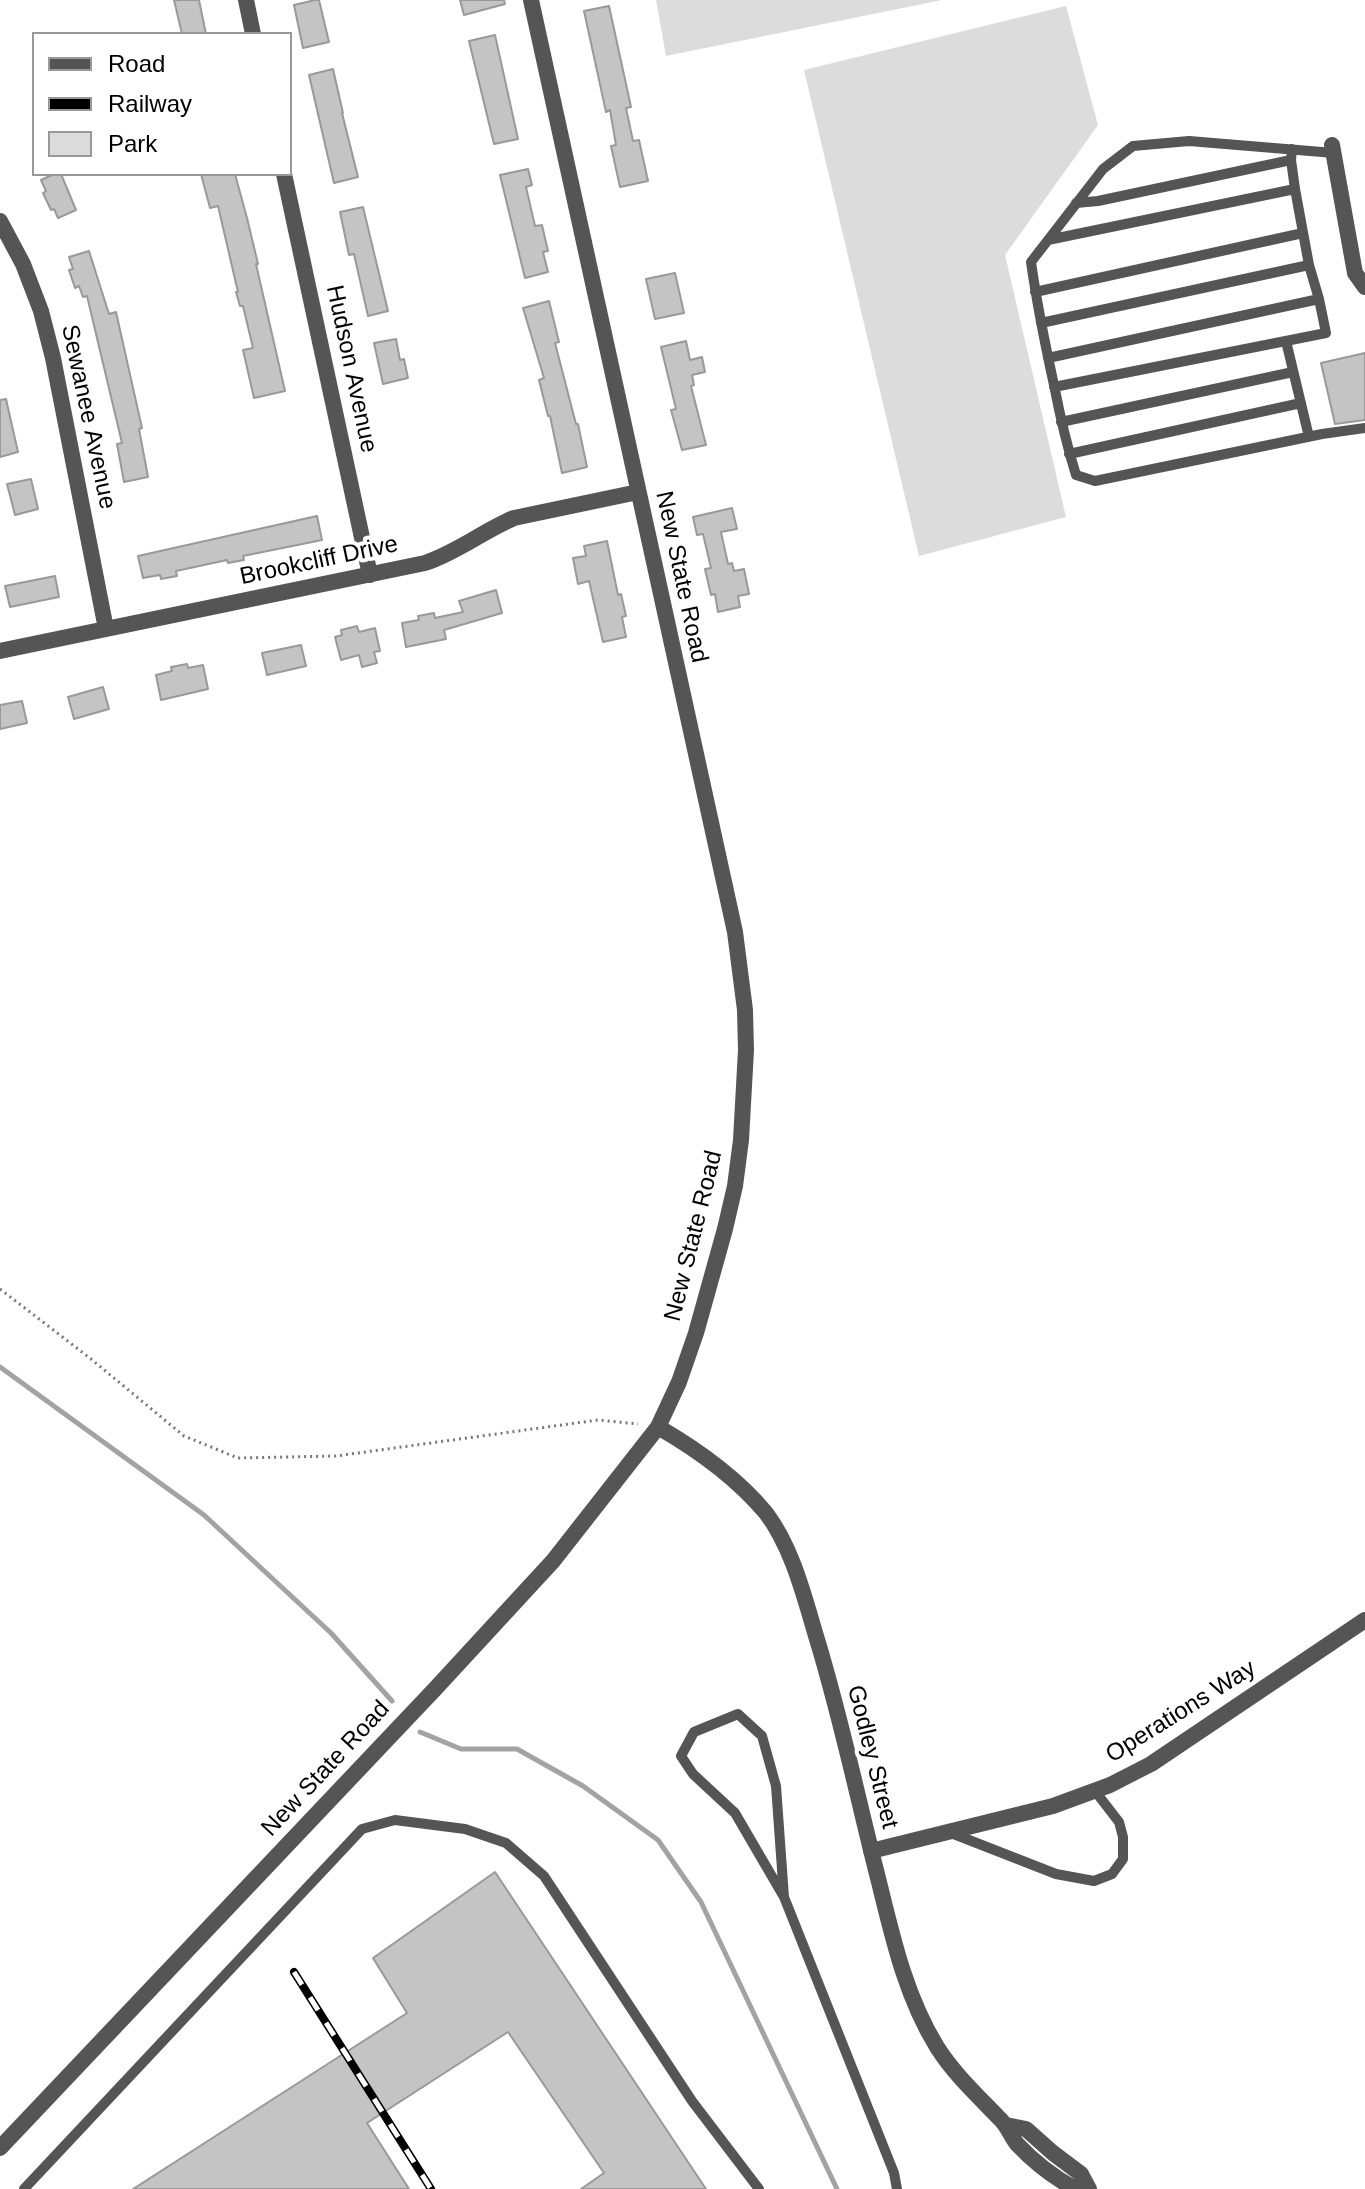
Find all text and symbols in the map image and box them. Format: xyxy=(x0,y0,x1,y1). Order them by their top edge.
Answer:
legend xyxy=(32,32,292,176)
text: Road xyxy=(108,50,165,77)
text: Railway xyxy=(108,90,192,117)
text: Park xyxy=(108,130,157,157)
street label: Hudson Avenue xyxy=(319,283,383,455)
street label: Sewanee Avenue xyxy=(54,322,122,512)
street label: New State Road xyxy=(649,489,713,665)
street label: Brookcliff Drive xyxy=(237,530,401,592)
street label: New State Road xyxy=(659,1148,729,1324)
street label: Operations Way xyxy=(1101,1654,1261,1770)
street label: Godley Street xyxy=(840,1682,904,1832)
street label: New State Road xyxy=(256,1695,396,1843)

